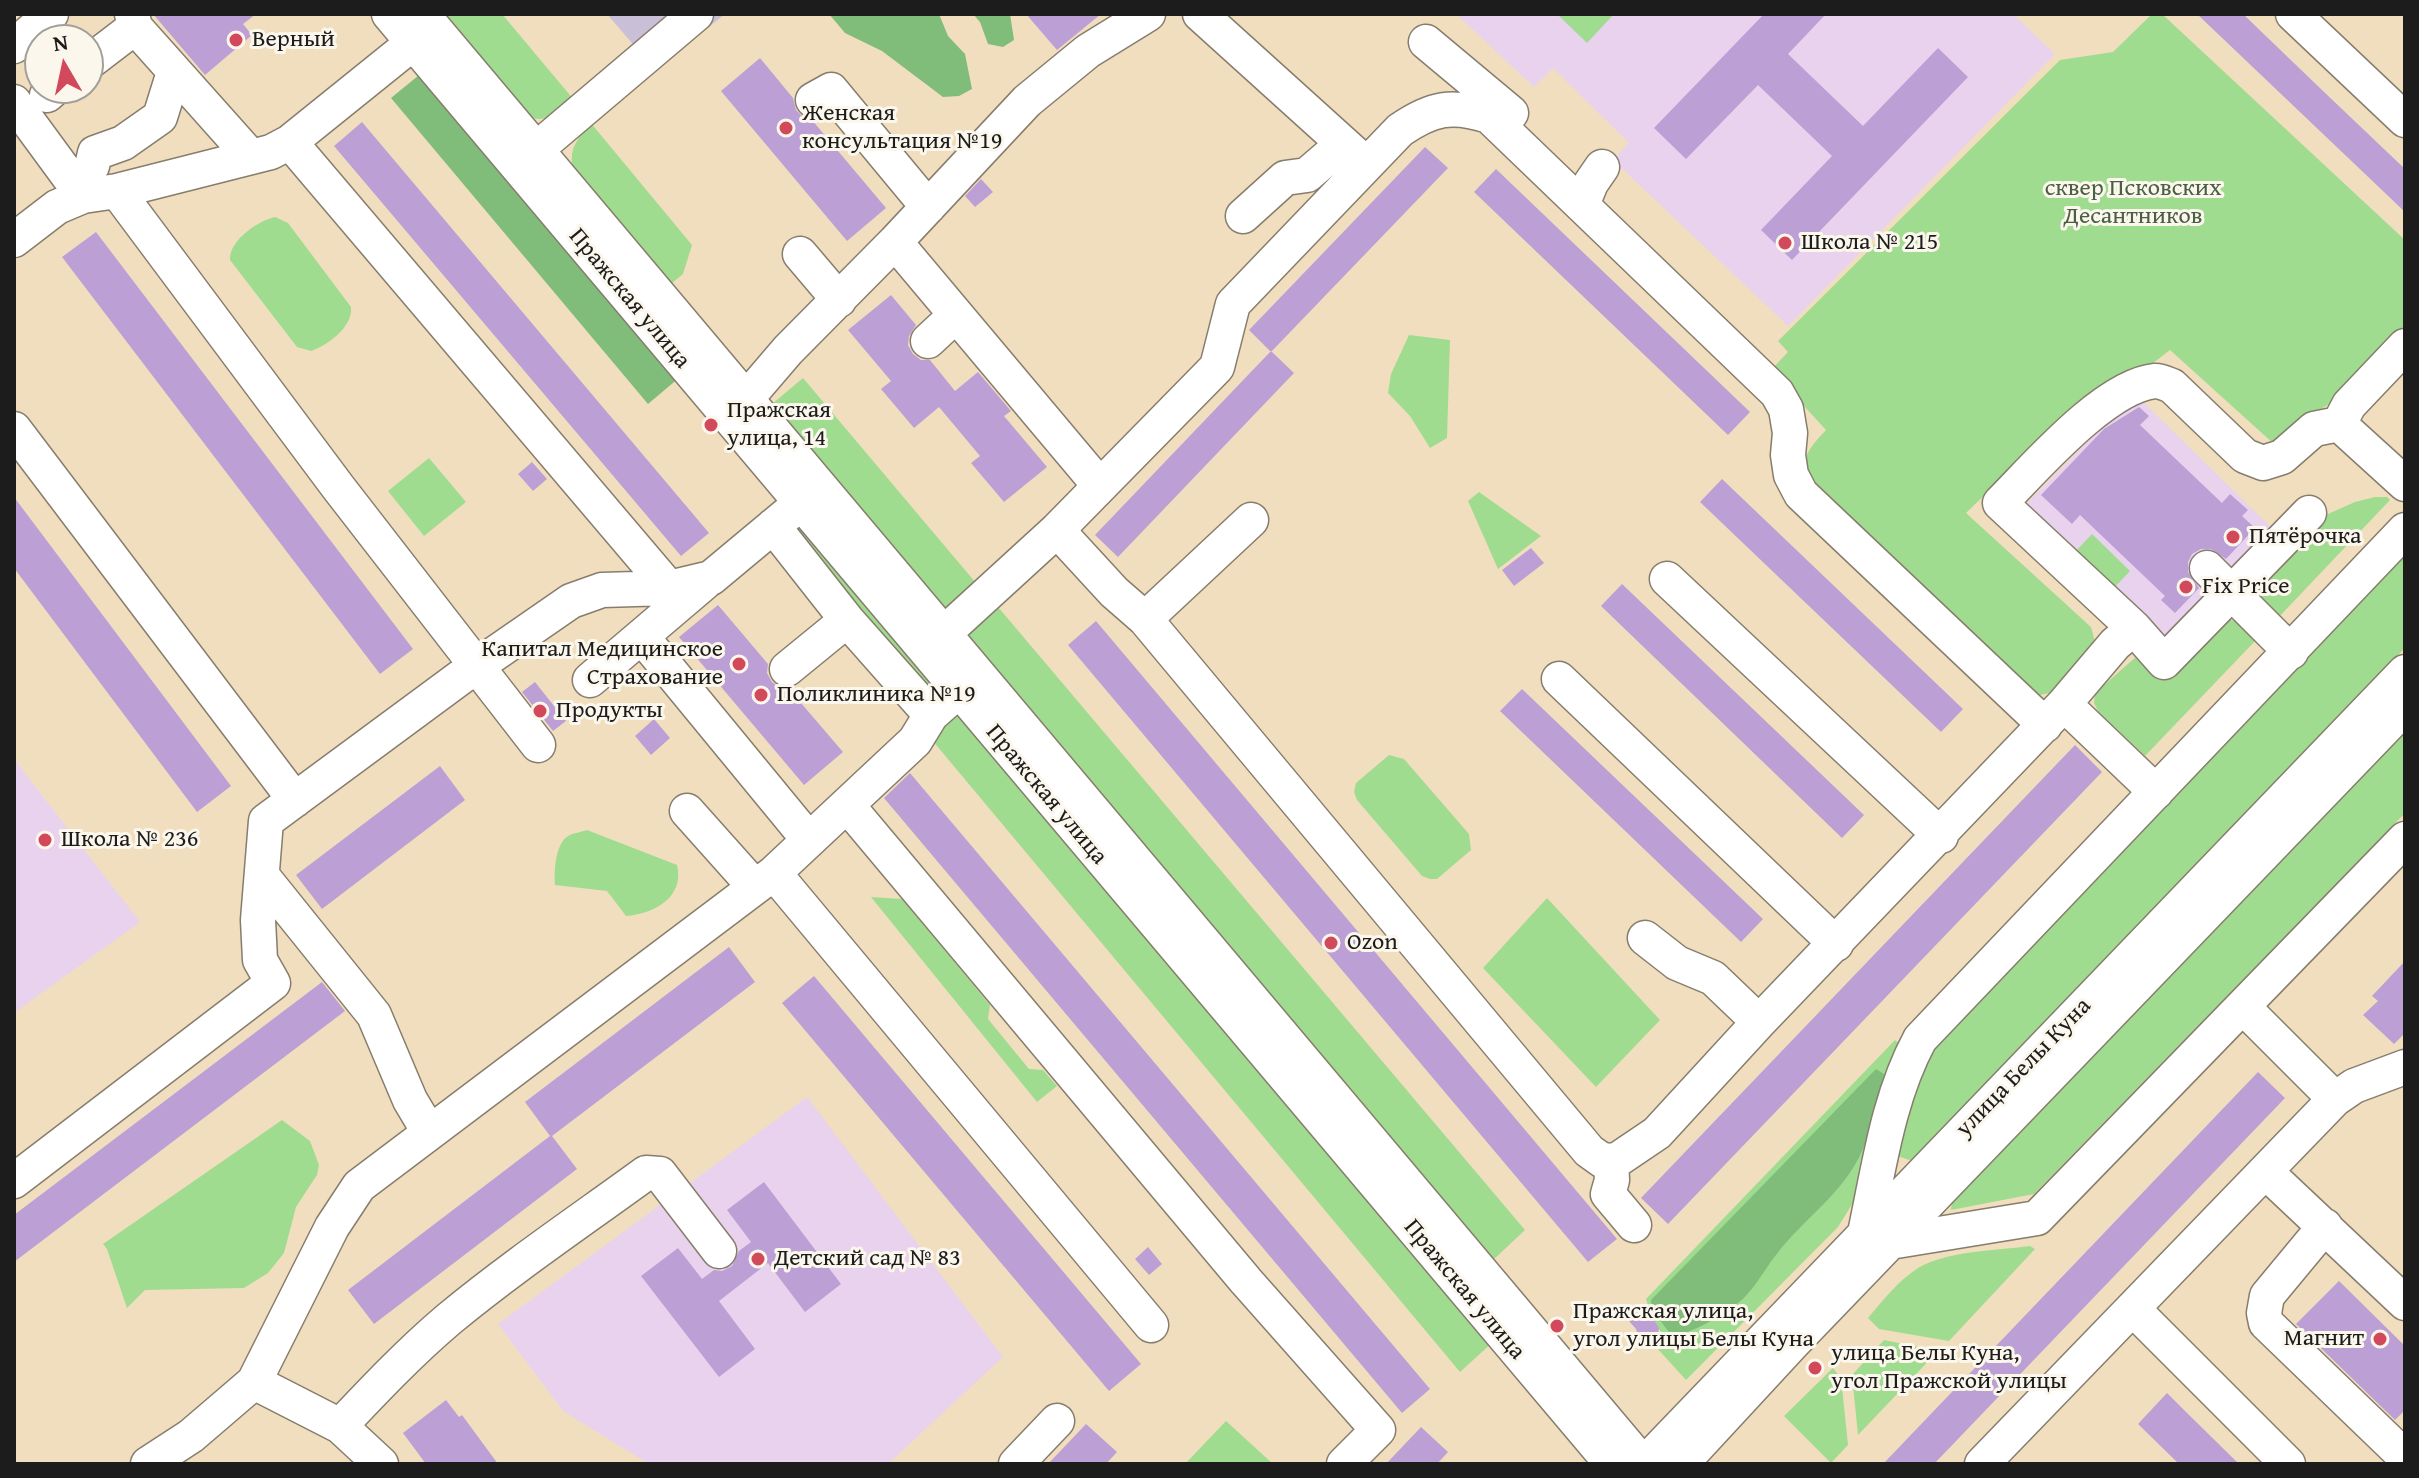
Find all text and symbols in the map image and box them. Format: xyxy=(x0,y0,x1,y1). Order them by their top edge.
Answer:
north arrow xyxy=(24,24,104,104)
text: N xyxy=(51,25,70,59)
place label: Верный xyxy=(252,26,335,54)
marker: Верный xyxy=(227,31,245,49)
place label: Женская консультация №19 xyxy=(802,100,1002,156)
marker: Женская консультация №19 xyxy=(777,119,795,137)
park label: сквер Псковских Десантников xyxy=(2045,175,2221,231)
street label: Пражская улица xyxy=(562,223,696,375)
place label: Школа № 215 xyxy=(1801,229,1938,257)
marker: Школа № 215 xyxy=(1776,234,1794,252)
place label: Пражская улица, 14 xyxy=(727,397,831,453)
marker: Пражская улица, 14 xyxy=(702,416,720,434)
place label: Пятёрочка xyxy=(2249,523,2362,551)
marker: Пятёрочка xyxy=(2224,528,2242,546)
place label: Fix Price xyxy=(2202,573,2289,601)
marker: Fix Price xyxy=(2177,578,2195,596)
place label: Капитал Медицинское Страхование xyxy=(482,636,723,692)
marker: Капитал Медицинское Страхование xyxy=(730,655,748,673)
place label: Поликлиника №19 xyxy=(777,681,975,709)
marker: Поликлиника №19 xyxy=(752,686,770,704)
place label: Продукты xyxy=(556,697,663,725)
marker: Продукты xyxy=(531,702,549,720)
street label: Пражская улица xyxy=(979,719,1113,871)
place label: Школа № 236 xyxy=(61,826,198,854)
marker: Школа № 236 xyxy=(36,831,54,849)
place label: Ozon xyxy=(1347,929,1398,957)
marker: Ozon xyxy=(1322,934,1340,952)
street label: улица Белы Куна xyxy=(1950,992,2098,1144)
street label: Пражская улица xyxy=(1397,1214,1531,1366)
place label: Детский сад № 83 xyxy=(774,1245,961,1273)
marker: Детский сад № 83 xyxy=(749,1250,767,1268)
place label: Пражская улица, угол улицы Белы Куна xyxy=(1573,1298,1814,1354)
marker: Пражская улица, угол улицы Белы Куна xyxy=(1548,1317,1566,1335)
place label: Магнит xyxy=(2284,1325,2364,1353)
marker: Магнит xyxy=(2371,1330,2389,1348)
place label: улица Белы Куна, угол Пражской улицы xyxy=(1831,1340,2067,1396)
marker: улица Белы Куна, угол Пражской улицы xyxy=(1806,1359,1824,1377)

